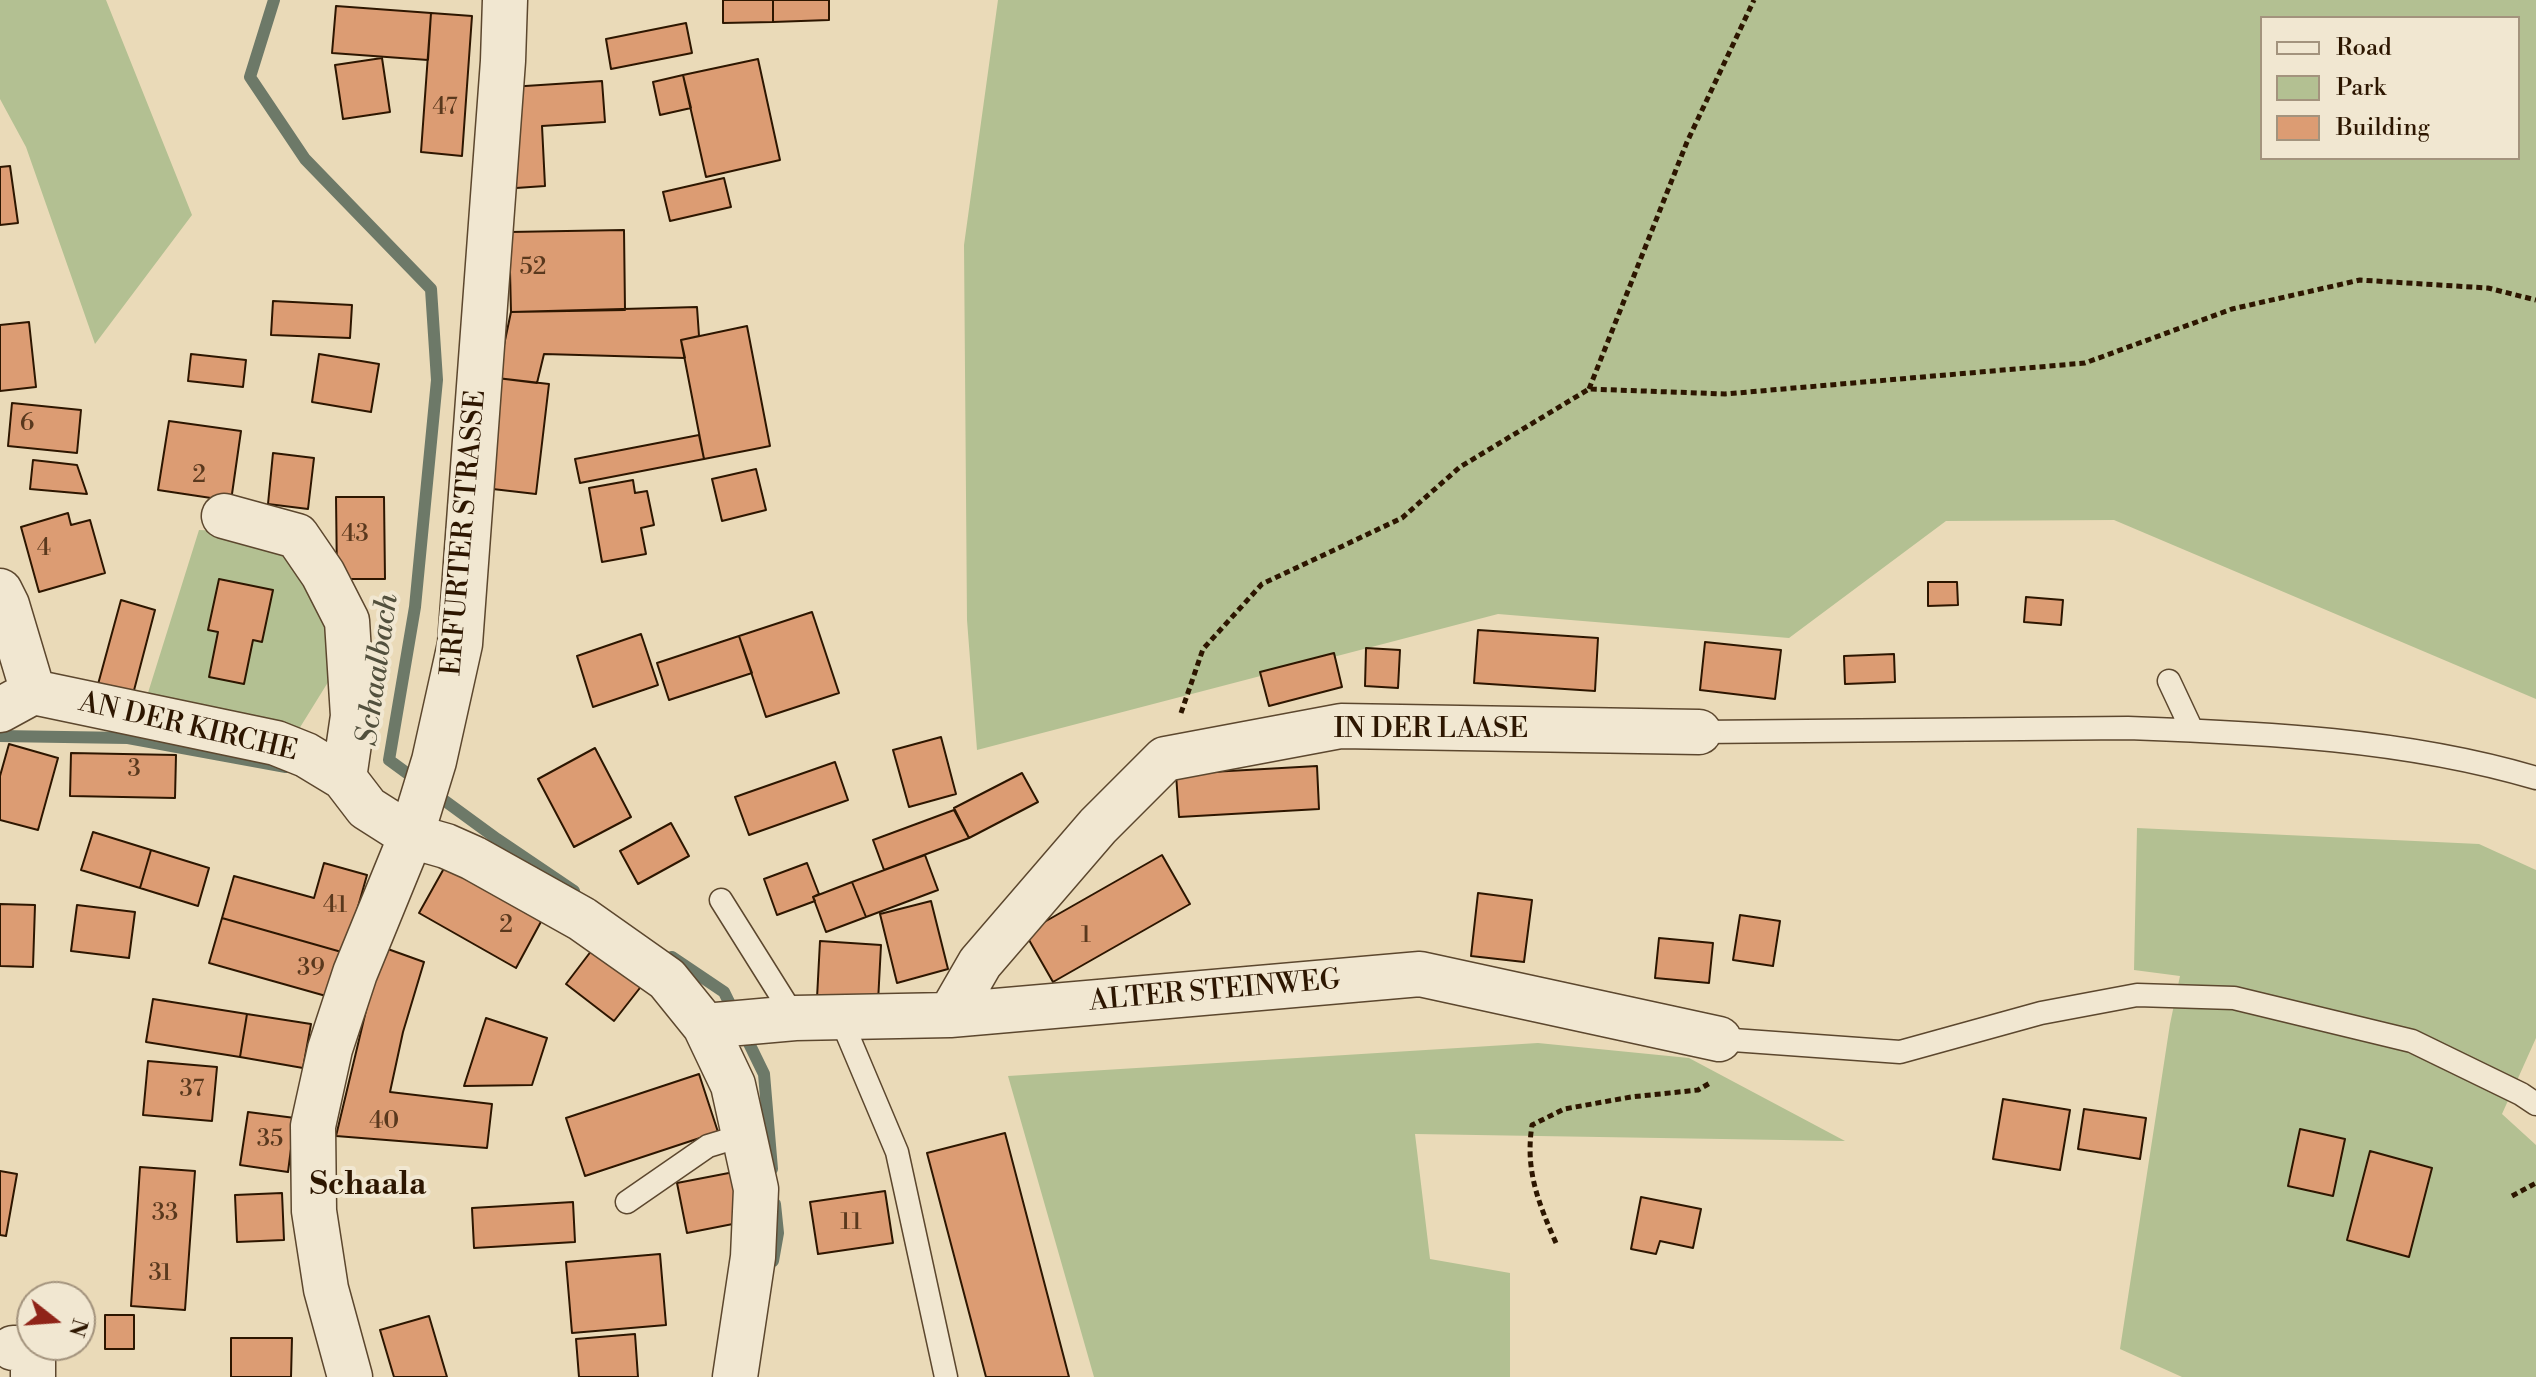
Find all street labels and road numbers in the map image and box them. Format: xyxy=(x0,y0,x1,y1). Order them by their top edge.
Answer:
street label: ERFURTER STRASSE xyxy=(436,389,494,677)
street label: AN DER KIRCHE xyxy=(75,687,301,769)
street label: IN DER LAASE xyxy=(1334,713,1528,747)
street label: ALTER STEINWEG xyxy=(1088,964,1342,1020)

